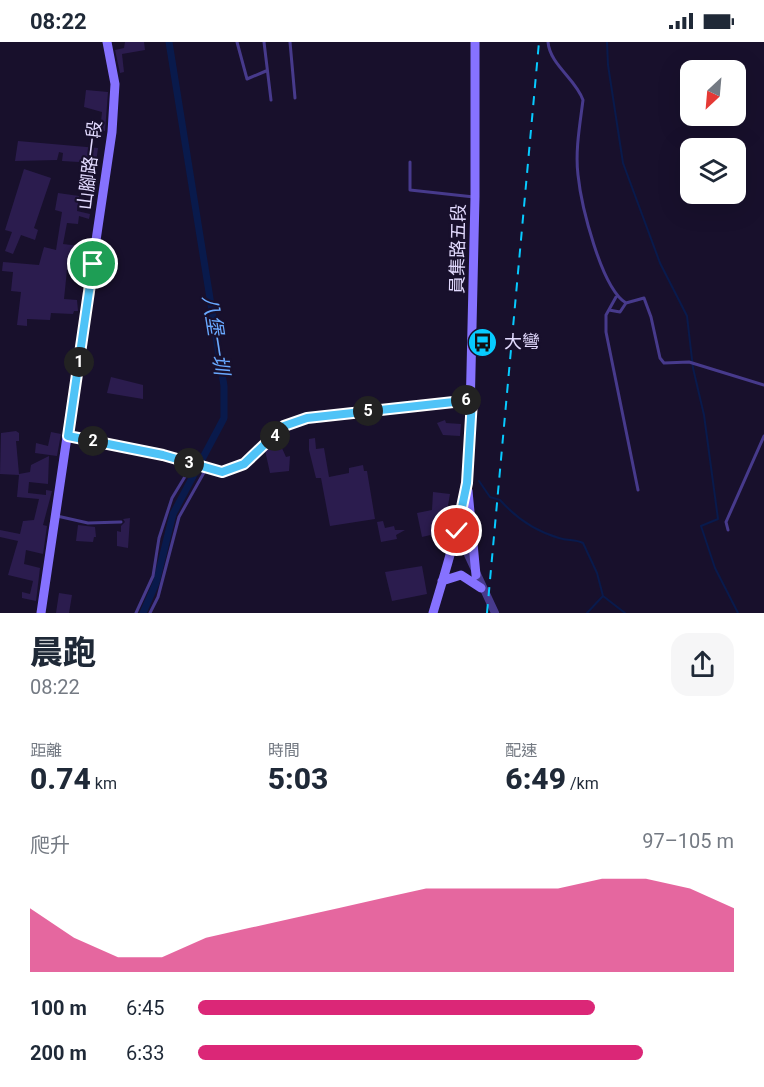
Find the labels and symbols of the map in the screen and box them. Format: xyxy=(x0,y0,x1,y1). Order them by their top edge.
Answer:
north arrow xyxy=(680,60,746,126)
street label: 山腳路一段 xyxy=(74,119,105,211)
street label: 員集路五段 xyxy=(446,204,469,294)
pin xyxy=(67,238,118,289)
water label: 八堡一圳 xyxy=(198,294,235,379)
bus stop icon: 大彎 xyxy=(467,326,499,358)
place label: 大彎 xyxy=(504,331,540,352)
pin: 1 xyxy=(64,347,94,377)
pin: 6 xyxy=(451,385,481,415)
pin: 5 xyxy=(353,396,383,426)
pin: 4 xyxy=(260,421,290,451)
pin: 2 xyxy=(78,426,108,456)
pin: 3 xyxy=(174,448,204,478)
pin xyxy=(431,505,482,556)

